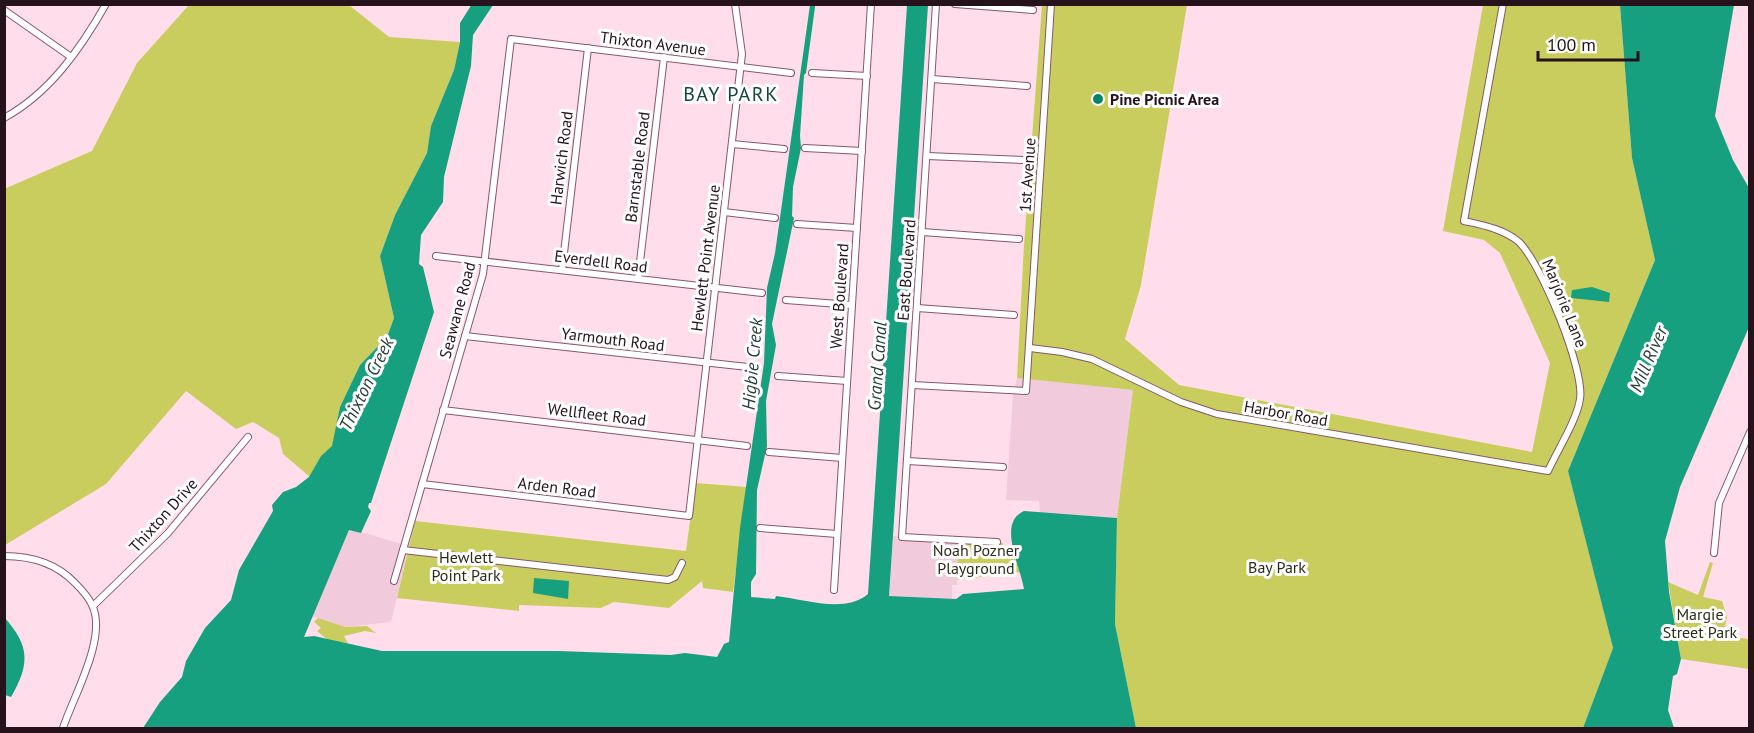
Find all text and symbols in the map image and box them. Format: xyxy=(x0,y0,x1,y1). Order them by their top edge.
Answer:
scale bar xyxy=(1538,24,1638,62)
street label: Thixton Avenue xyxy=(599,27,707,59)
text: 100 m xyxy=(1547,33,1596,56)
district label: BAY PARK xyxy=(683,81,779,107)
place label: Pine Picnic Area xyxy=(1110,89,1219,109)
marker: Pine Picnic Area xyxy=(1091,92,1105,106)
street label: Harwich Road xyxy=(545,110,577,206)
street label: Barnstable Road xyxy=(620,111,654,223)
street label: 1st Avenue xyxy=(1014,137,1040,213)
street label: Hewlett Point Avenue xyxy=(686,184,724,332)
street label: East Boulevard xyxy=(892,219,920,321)
street label: West Boulevard xyxy=(825,243,853,349)
street label: Everdell Road xyxy=(553,245,649,277)
street label: Marjorie Lane xyxy=(1538,256,1592,350)
street label: Seawane Road xyxy=(434,259,480,361)
water label: Higbie Creek xyxy=(737,316,768,411)
water label: Grand Canal xyxy=(862,320,892,411)
water label: Mill River xyxy=(1624,322,1673,395)
street label: Yarmouth Road xyxy=(560,323,666,355)
water label: Thixton Creek xyxy=(334,333,399,434)
street label: Harbor Road xyxy=(1242,396,1330,430)
street label: Wellfleet Road xyxy=(547,398,647,430)
street label: Arden Road xyxy=(517,472,597,502)
street label: Thixton Drive xyxy=(124,474,202,556)
park label: Noah Pozner Playground xyxy=(933,540,1020,578)
park label: Hewlett Point Park xyxy=(431,547,501,585)
park label: Bay Park xyxy=(1248,557,1306,577)
park label: Margie Street Park xyxy=(1663,604,1738,642)

